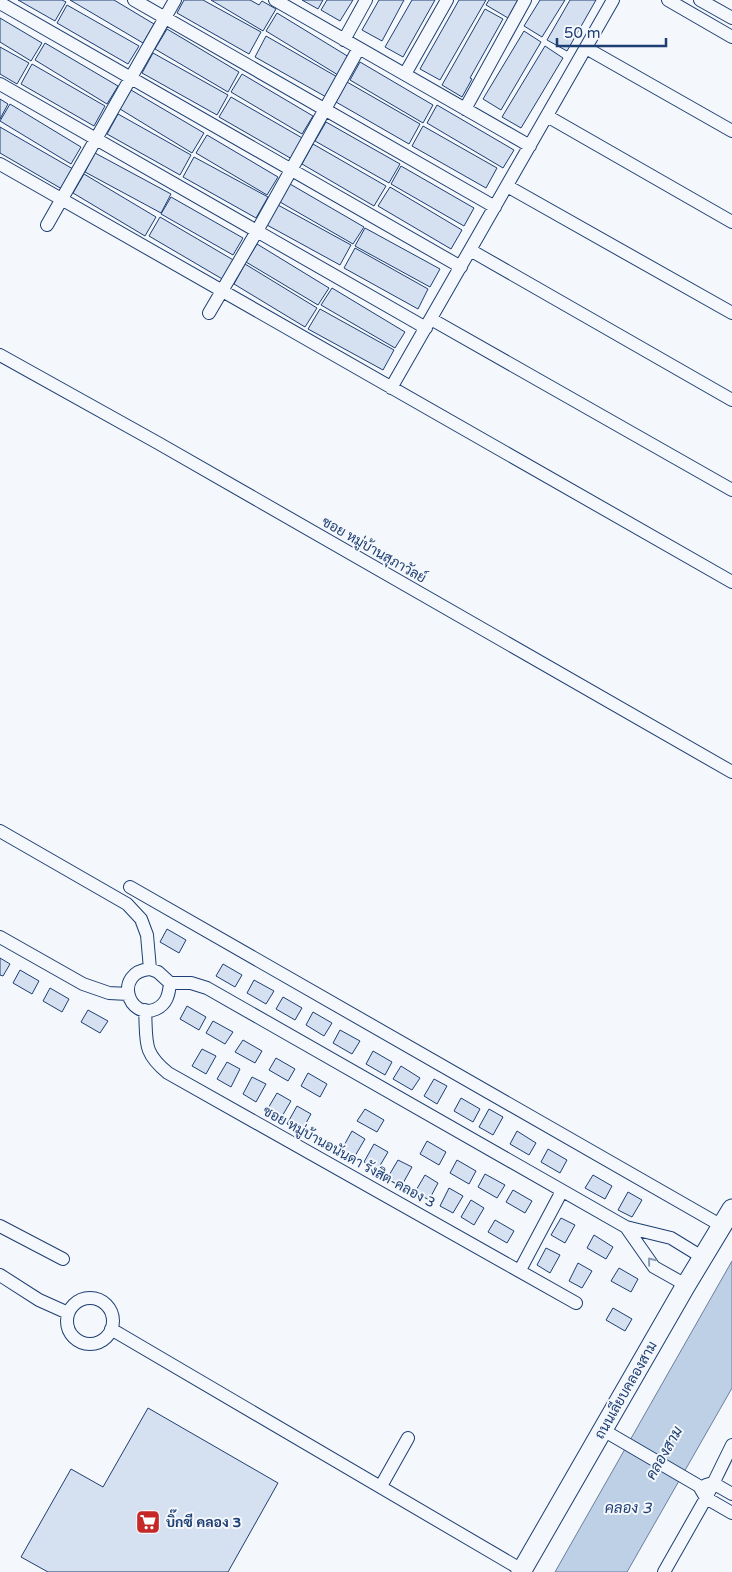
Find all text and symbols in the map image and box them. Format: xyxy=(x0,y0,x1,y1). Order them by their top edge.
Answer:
scale bar xyxy=(557,15,666,47)
text: 50 m xyxy=(564,24,601,42)
street label: ซอย หมู่บ้านสุภาวัลย์ xyxy=(318,512,430,588)
street label: ซอย หมู่บ้านอนันดา รังสิต-คลอง 3 xyxy=(259,1102,439,1212)
one-way arrow xyxy=(648,1258,657,1267)
street label: ถนนเลียบคลองสาม xyxy=(590,1338,661,1442)
water label: คลองสาม xyxy=(642,1423,686,1483)
water label: คลอง 3 xyxy=(605,1499,653,1517)
supermarket icon: บิ๊กซี คลอง 3 xyxy=(135,1509,161,1535)
place label: บิ๊กซี คลอง 3 xyxy=(166,1509,241,1531)

